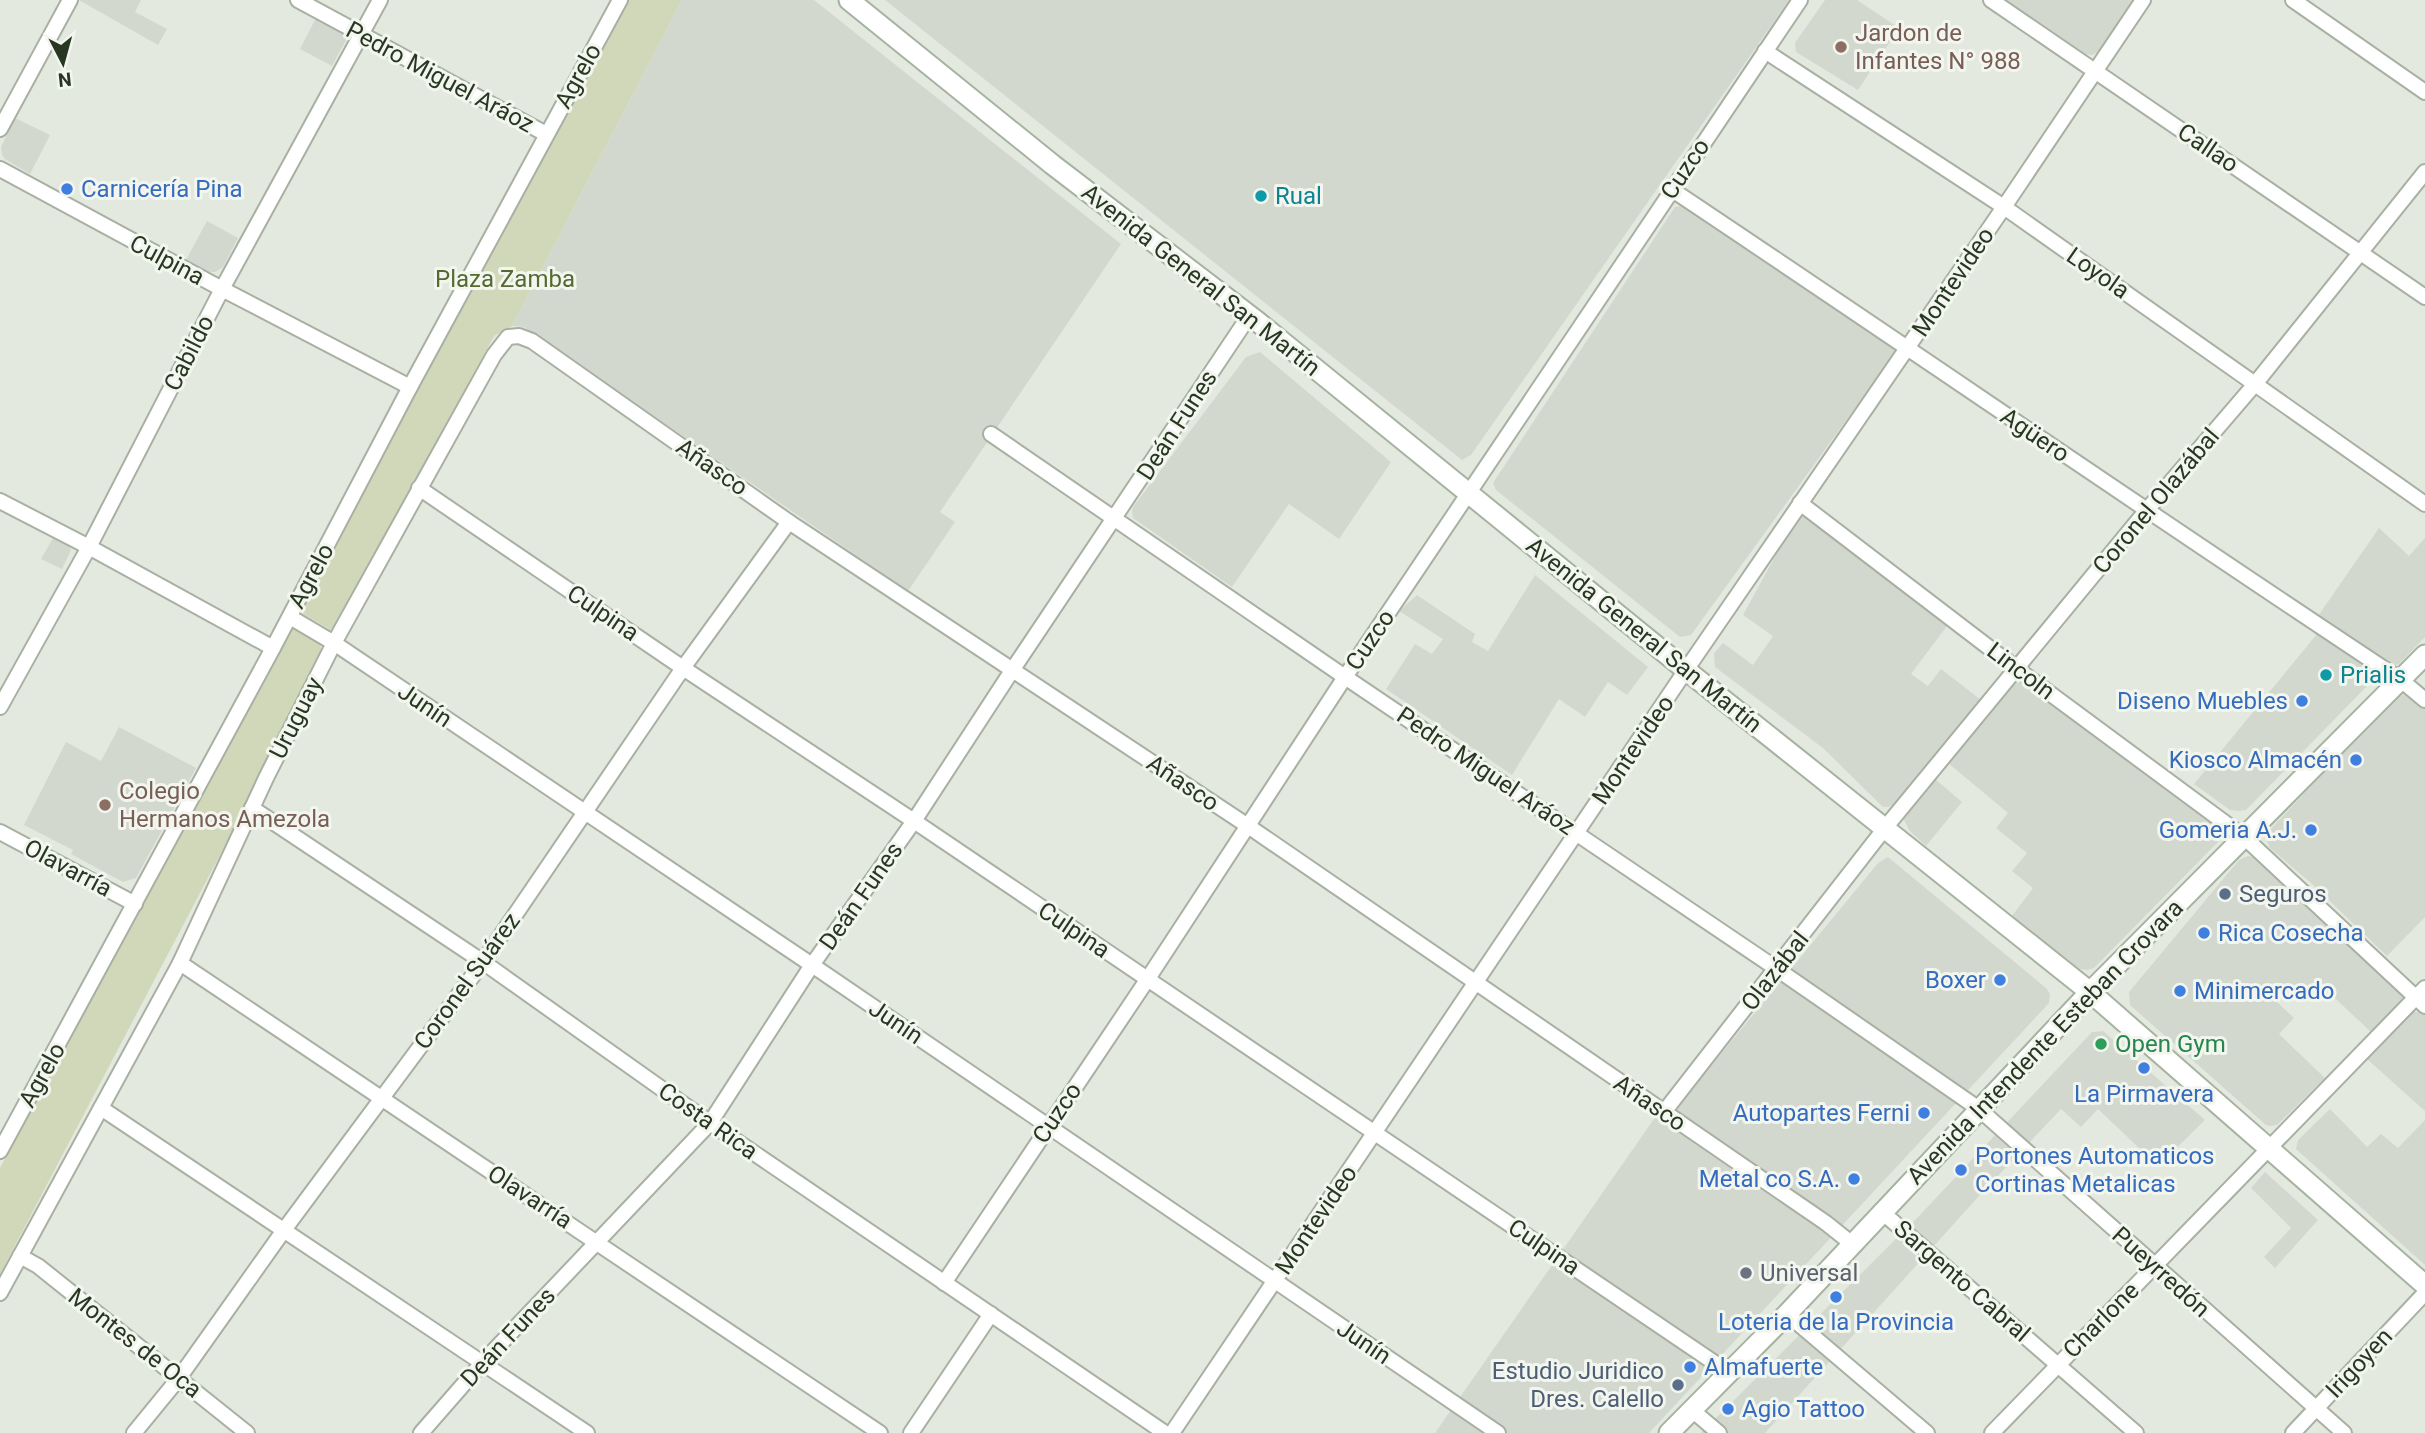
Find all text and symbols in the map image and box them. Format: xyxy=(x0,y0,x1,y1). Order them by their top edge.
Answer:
street label: Pedro Miguel Aráoz xyxy=(341,16,539,138)
place label: Jardon de Infantes N° 988 xyxy=(1855,19,2021,75)
north arrow xyxy=(28,28,98,98)
street label: Agrelo xyxy=(549,39,607,113)
marker: Jardon de Infantes N° 988 xyxy=(1833,39,1849,55)
text: N xyxy=(57,67,73,92)
street label: Callao xyxy=(2172,118,2244,178)
street label: Cuzco xyxy=(1655,133,1715,205)
place label: Carnicería Pina xyxy=(81,175,243,203)
street label: Avenida General San Martín xyxy=(1076,178,1326,382)
marker: Carnicería Pina xyxy=(59,181,75,197)
place label: Rual xyxy=(1275,182,1322,210)
marker: Rual xyxy=(1253,188,1269,204)
street label: Montevideo xyxy=(1906,222,2000,342)
street label: Culpina xyxy=(125,229,209,291)
street label: Loyola xyxy=(2061,241,2135,305)
park label: Plaza Zamba xyxy=(435,265,575,293)
street label: Cabildo xyxy=(158,311,220,395)
street label: Deán Funes xyxy=(1131,365,1223,485)
street label: Agüero xyxy=(1995,402,2075,468)
street label: Coronel Olazábal xyxy=(2087,423,2225,579)
street label: Añasco xyxy=(671,432,753,502)
street label: Avenida General San Martín xyxy=(1521,531,1767,739)
street label: Agrelo xyxy=(282,539,340,613)
street label: Culpina xyxy=(562,579,644,647)
street label: Cuzco xyxy=(1340,604,1400,676)
street label: Lincoln xyxy=(1982,637,2060,705)
place label: Prialis xyxy=(2340,661,2406,689)
marker: Prialis xyxy=(2318,667,2334,683)
street label: Uruguay xyxy=(264,672,329,764)
street label: Junín xyxy=(393,677,457,733)
place label: Diseno Muebles xyxy=(2117,687,2288,715)
street label: Montevideo xyxy=(1586,690,1680,810)
marker: Diseno Muebles xyxy=(2294,693,2310,709)
street label: Pedro Miguel Aráoz xyxy=(1392,701,1580,841)
place label: Kiosco Almacén xyxy=(2169,746,2342,774)
street label: Añasco xyxy=(1142,749,1224,817)
marker: Kiosco Almacén xyxy=(2348,752,2364,768)
place label: Colegio Hermanos Amezola xyxy=(119,777,330,833)
marker: Colegio Hermanos Amezola xyxy=(97,797,113,813)
place label: Gomeria A.J. xyxy=(2159,816,2297,844)
marker: Gomeria A.J. xyxy=(2303,822,2319,838)
street label: Olavarría xyxy=(19,833,117,903)
street label: Deán Funes xyxy=(814,837,908,955)
place label: Seguros xyxy=(2239,880,2327,908)
marker: Seguros xyxy=(2217,886,2233,902)
street label: Avenida Intendente Esteban Crovara xyxy=(1901,894,2189,1190)
street label: Culpina xyxy=(1033,896,1115,964)
street label: Coronel Suárez xyxy=(408,907,526,1055)
place label: Rica Cosecha xyxy=(2218,919,2363,947)
marker: Rica Cosecha xyxy=(2196,925,2212,941)
street label: Olazábal xyxy=(1735,926,1815,1016)
place label: Boxer xyxy=(1925,966,1986,994)
marker: Boxer xyxy=(1992,972,2008,988)
place label: Minimercado xyxy=(2194,977,2334,1005)
marker: Minimercado xyxy=(2172,983,2188,999)
street label: Junín xyxy=(864,994,928,1050)
place label: Open Gym xyxy=(2115,1030,2226,1058)
marker: Open Gym xyxy=(2093,1036,2109,1052)
street label: Agrelo xyxy=(13,1038,71,1112)
marker: La Pirmavera xyxy=(2136,1060,2152,1076)
street label: Añasco xyxy=(1609,1069,1691,1137)
street label: Costa Rica xyxy=(653,1077,763,1165)
street label: Cuzco xyxy=(1027,1077,1087,1149)
place label: La Pirmavera xyxy=(2074,1080,2214,1108)
place label: Autopartes Ferni xyxy=(1733,1099,1910,1127)
marker: Autopartes Ferni xyxy=(1916,1105,1932,1121)
place label: Portones Automaticos Cortinas Metalicas xyxy=(1975,1142,2215,1198)
street label: Olavarría xyxy=(483,1159,577,1235)
street label: Montevideo xyxy=(1269,1160,1363,1280)
marker: Portones Automaticos Cortinas Metalicas xyxy=(1953,1162,1969,1178)
place label: Metal co S.A. xyxy=(1699,1165,1840,1193)
marker: Metal co S.A. xyxy=(1846,1171,1862,1187)
street label: Culpina xyxy=(1503,1213,1585,1281)
street label: Sargento Cabral xyxy=(1888,1214,2036,1348)
street label: Pueyrredón xyxy=(2106,1221,2216,1323)
place label: Universal xyxy=(1760,1259,1858,1287)
marker: Universal xyxy=(1738,1265,1754,1281)
street label: Charlone xyxy=(2057,1276,2145,1364)
street label: Montes de Oca xyxy=(63,1282,207,1404)
street label: Deán Funes xyxy=(455,1282,561,1392)
marker: Loteria de la Provincia xyxy=(1828,1289,1844,1305)
place label: Loteria de la Provincia xyxy=(1718,1308,1954,1336)
street label: Junín xyxy=(1332,1314,1396,1370)
street label: Irigoyen xyxy=(2320,1322,2398,1404)
place label: Almafuerte xyxy=(1704,1353,1823,1381)
place label: Estudio Juridico Dres. Calello xyxy=(1492,1357,1664,1413)
marker: Almafuerte xyxy=(1682,1359,1698,1375)
marker: Estudio Juridico Dres. Calello xyxy=(1670,1377,1686,1393)
place label: Agio Tattoo xyxy=(1742,1395,1865,1423)
marker: Agio Tattoo xyxy=(1720,1401,1736,1417)

